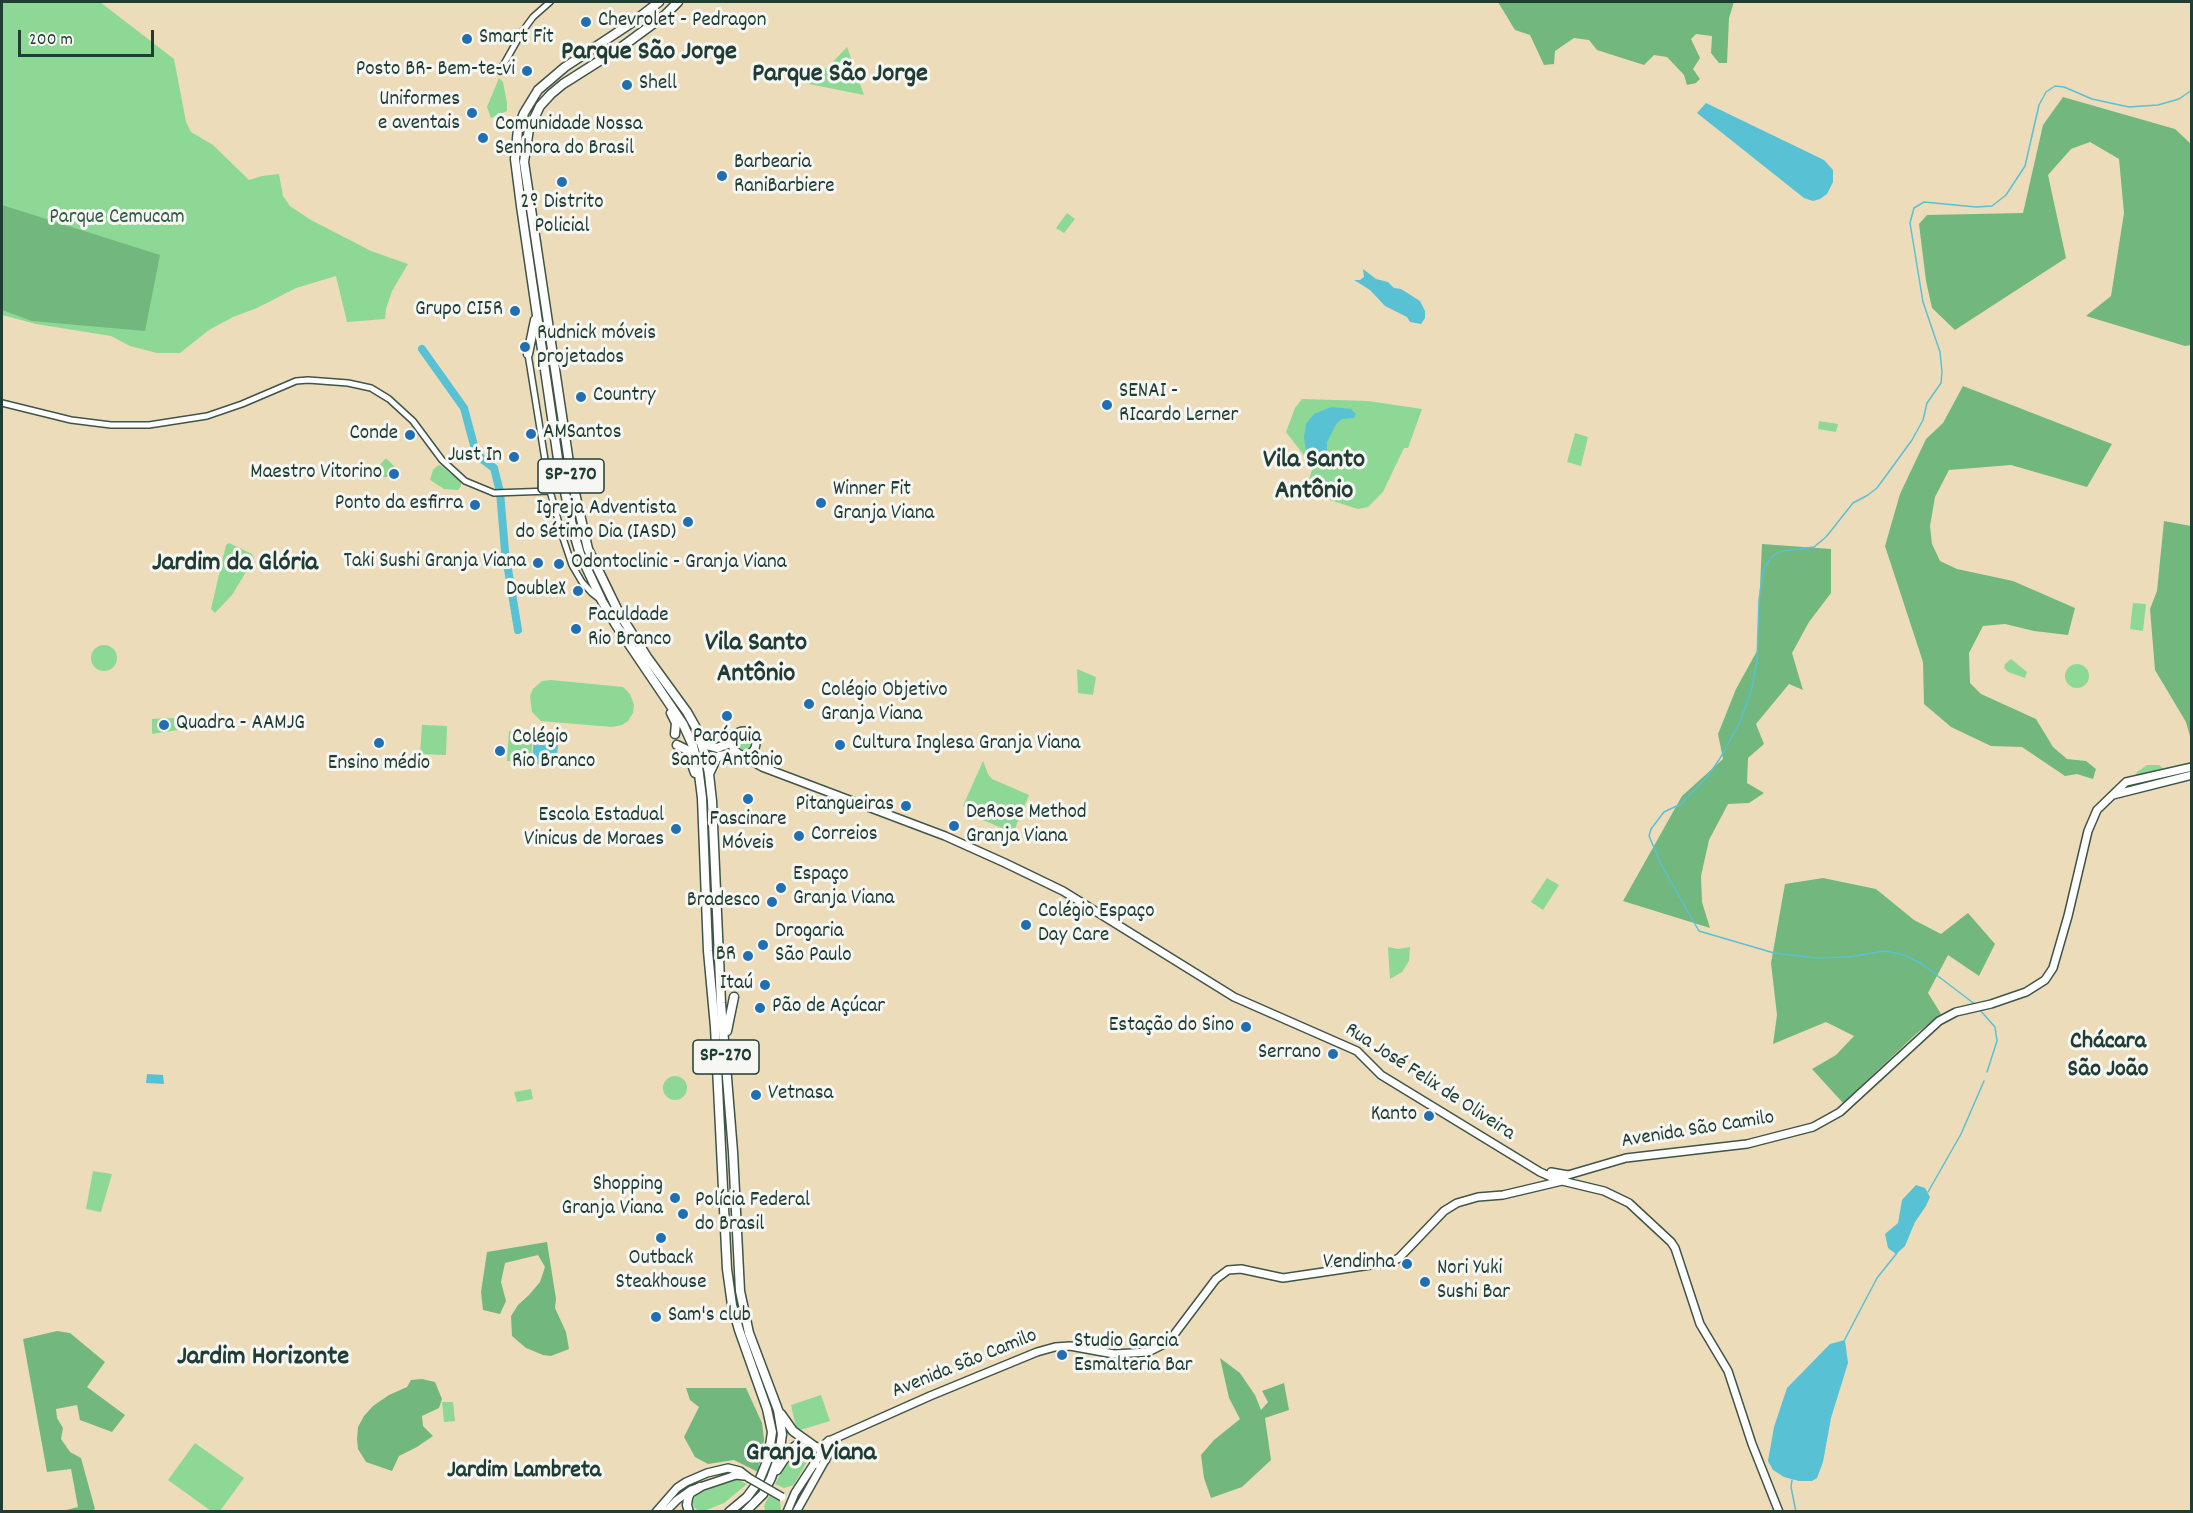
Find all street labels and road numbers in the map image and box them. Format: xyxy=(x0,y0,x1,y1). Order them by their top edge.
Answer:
road number: SP-270 xyxy=(538,459,604,493)
street label: Rua José Felix de Oliveira xyxy=(1339,1019,1519,1147)
road number: SP-270 xyxy=(693,1040,759,1074)
street label: Avenida São Camilo xyxy=(1620,1106,1776,1156)
street label: Avenida São Camilo xyxy=(889,1324,1041,1406)

